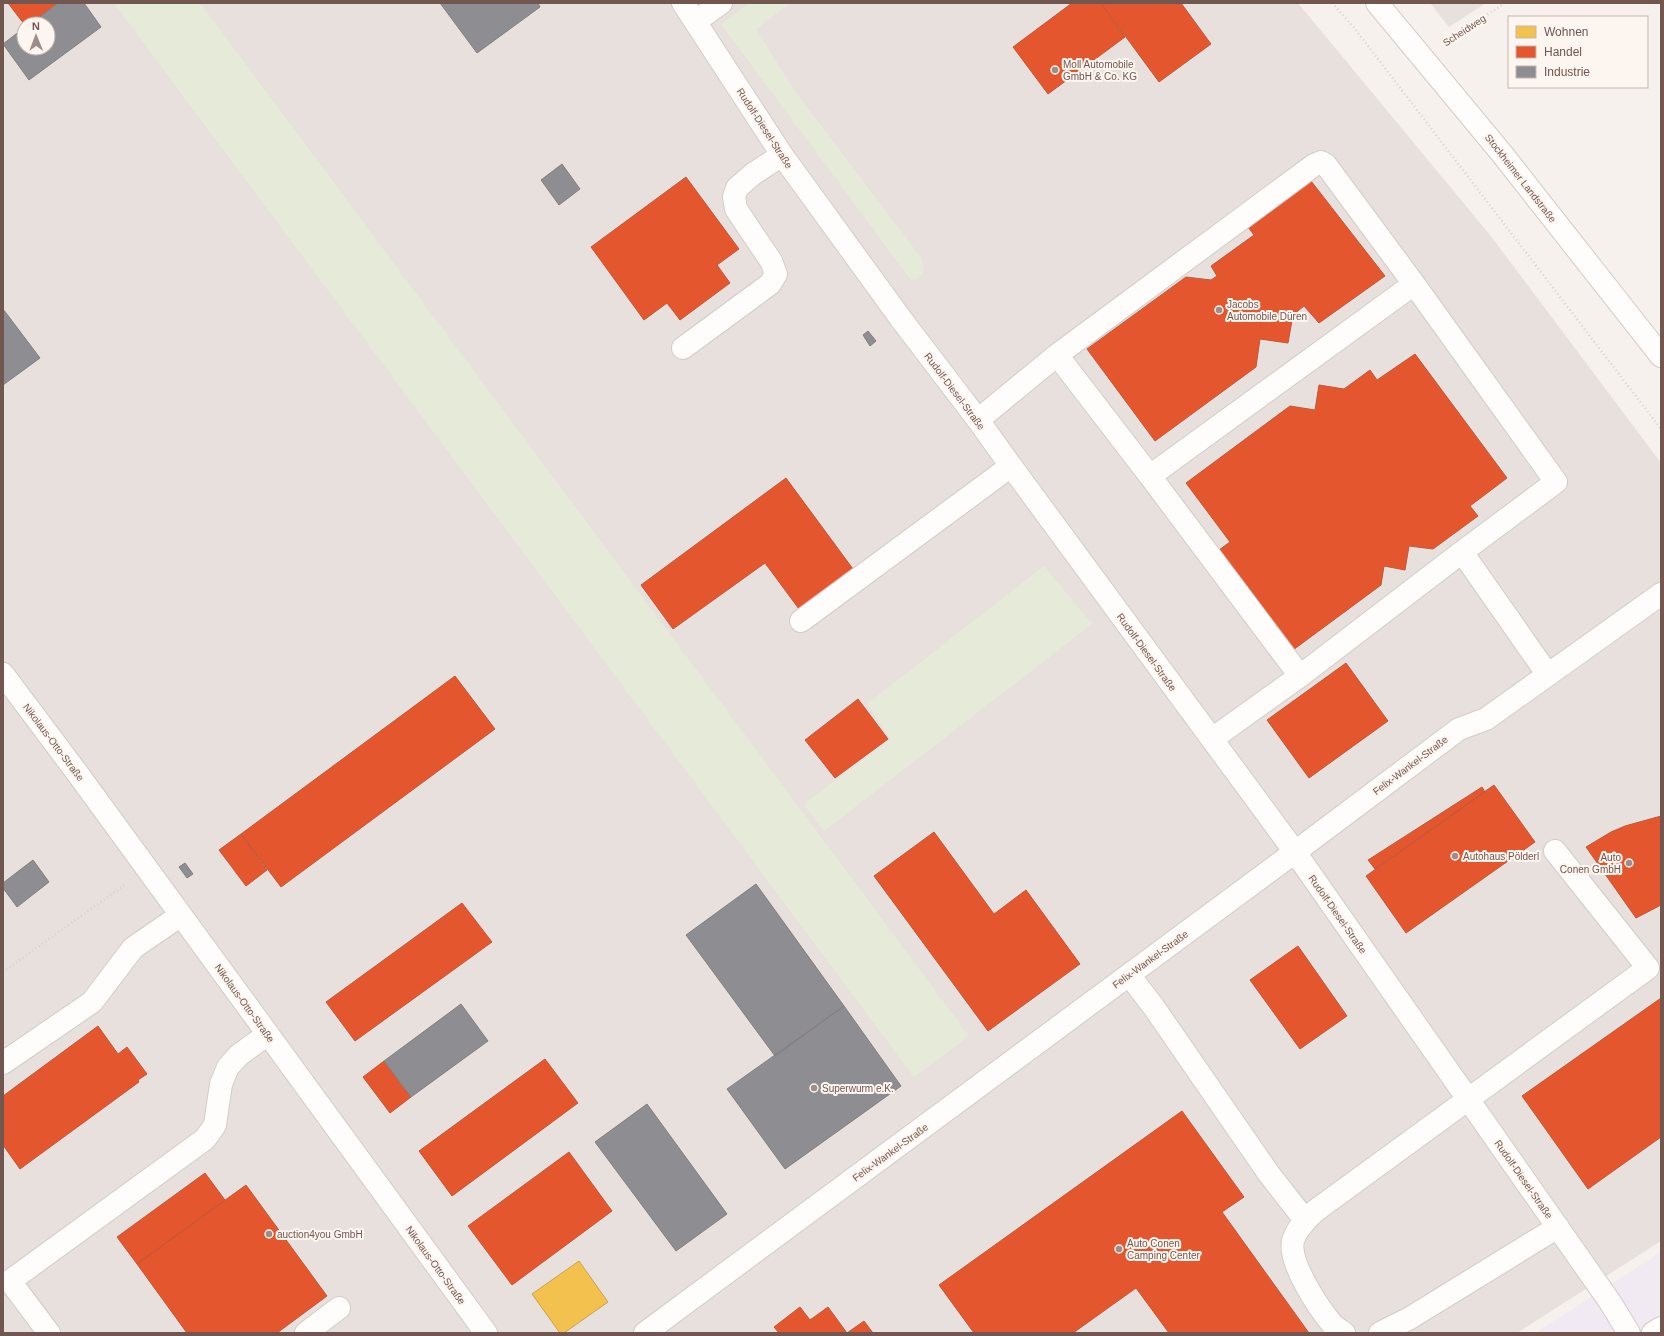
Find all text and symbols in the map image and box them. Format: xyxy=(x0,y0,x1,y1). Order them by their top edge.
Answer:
street label: Scheidweg xyxy=(1441,12,1488,48)
north arrow xyxy=(16,16,56,56)
legend xyxy=(1508,16,1648,88)
text: N xyxy=(32,20,40,32)
text: Wohnen xyxy=(1544,25,1588,39)
text: Handel xyxy=(1544,45,1582,59)
place label: Moll Automobile GmbH & Co. KG xyxy=(1063,59,1137,82)
marker: Moll Automobile GmbH & Co. KG xyxy=(1050,65,1060,75)
text: Industrie xyxy=(1544,65,1590,79)
street label: Rudolf-Diesel-Straße xyxy=(735,86,795,171)
street label: Stockheimer Landstraße xyxy=(1483,132,1559,225)
place label: Jacobs Automobile Düren xyxy=(1227,299,1307,322)
marker: Jacobs Automobile Düren xyxy=(1214,305,1224,315)
street label: Rudolf-Diesel-Straße xyxy=(922,351,987,432)
street label: Rudolf-Diesel-Straße xyxy=(1115,611,1179,694)
street label: Nikolaus-Otto-Straße xyxy=(21,701,87,783)
street label: Felix-Wankel-Straße xyxy=(1371,733,1450,797)
marker: Autohaus Pölderl xyxy=(1450,851,1460,861)
place label: Autohaus Pölderl xyxy=(1463,851,1539,862)
place label: Auto Conen GmbH xyxy=(1560,852,1621,875)
marker: Auto Conen GmbH xyxy=(1624,858,1634,868)
street label: Rudolf-Diesel-Straße xyxy=(1306,873,1369,956)
street label: Felix-Wankel-Straße xyxy=(1110,928,1191,991)
street label: Nikolaus-Otto-Straße xyxy=(213,962,277,1045)
marker: Superwurm e.K. xyxy=(809,1083,819,1093)
place label: Superwurm e.K. xyxy=(822,1083,894,1094)
street label: Felix-Wankel-Straße xyxy=(850,1121,931,1184)
street label: Rudolf-Diesel-Straße xyxy=(1492,1138,1555,1221)
street label: Nikolaus-Otto-Straße xyxy=(404,1224,468,1307)
marker: auction4you GmbH xyxy=(264,1229,274,1239)
place label: auction4you GmbH xyxy=(277,1229,363,1240)
place label: Auto Conen Camping Center xyxy=(1127,1238,1200,1261)
marker: Auto Conen Camping Center xyxy=(1114,1244,1124,1254)

